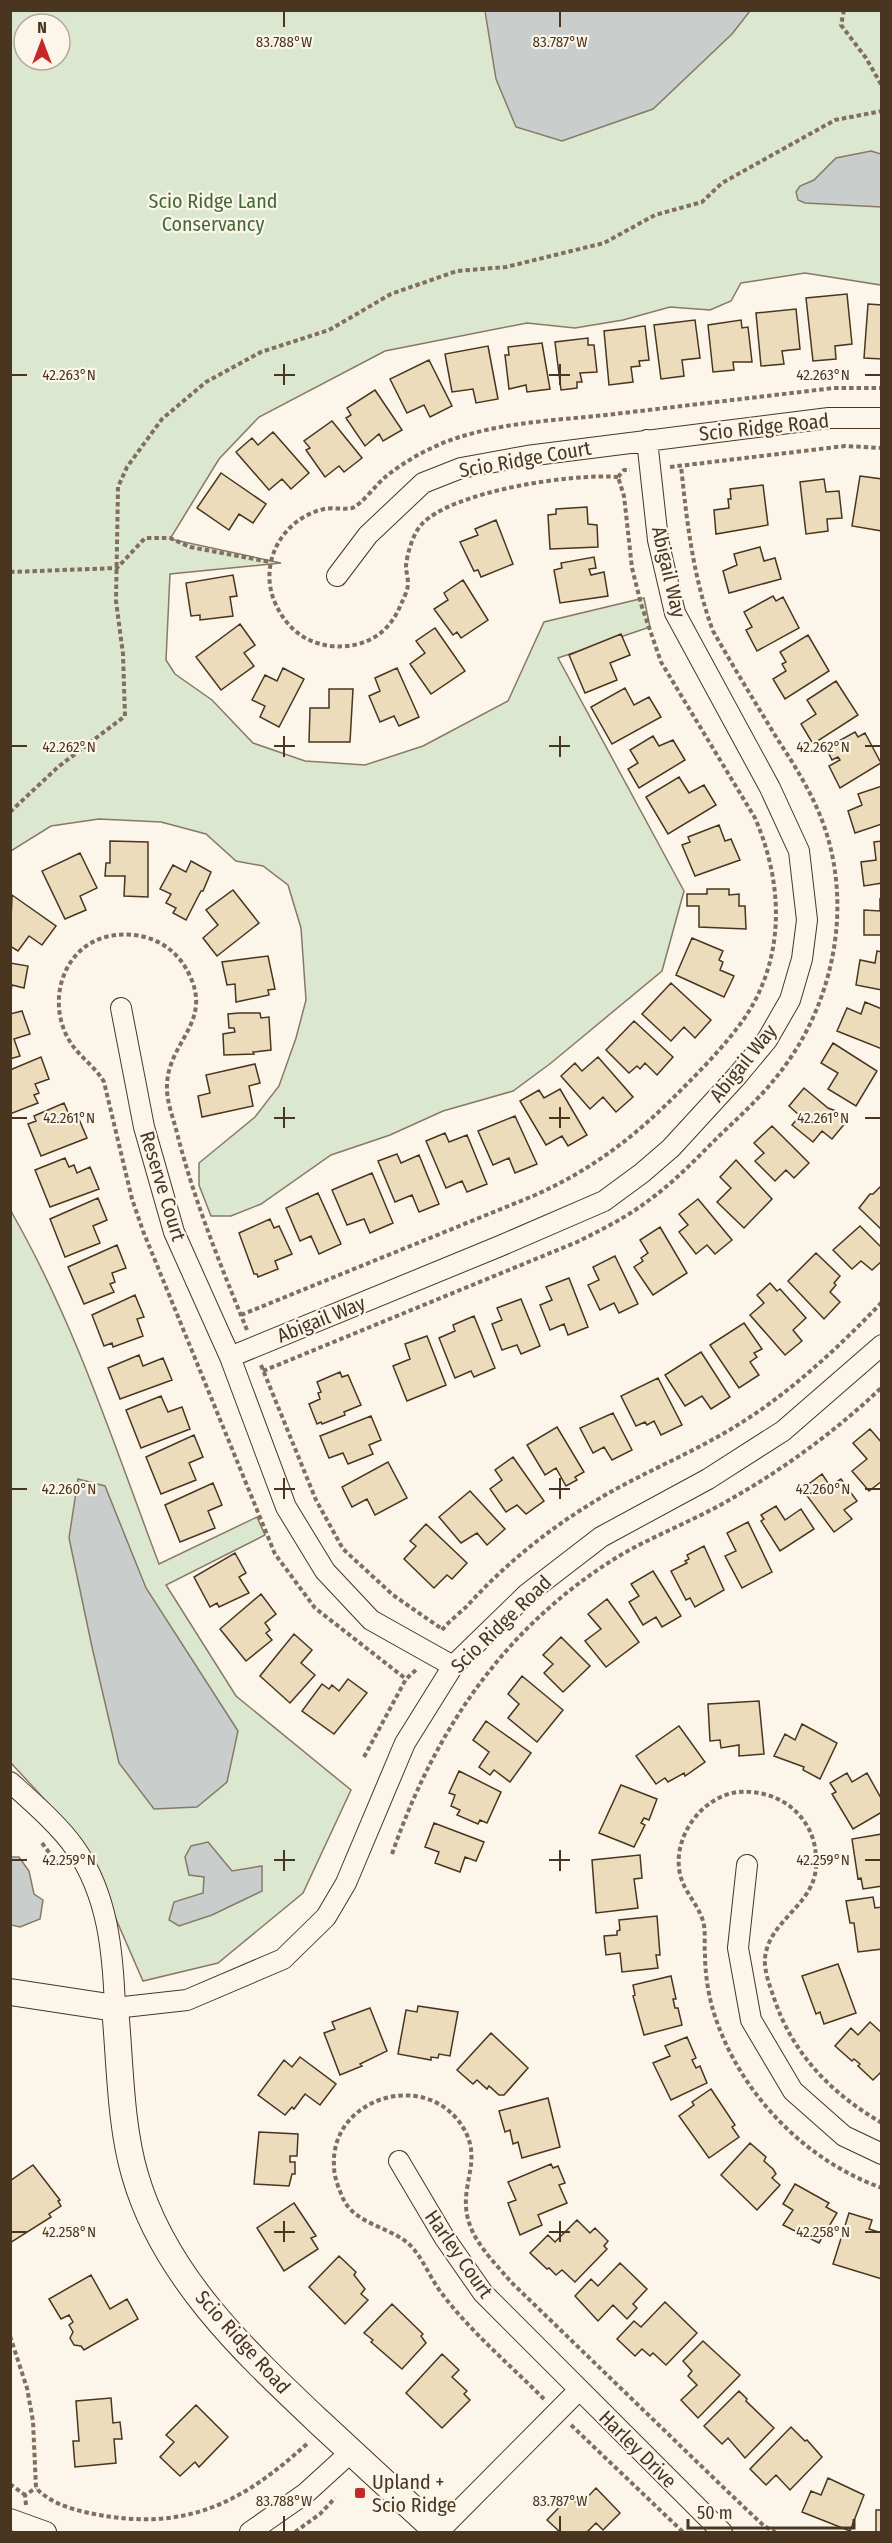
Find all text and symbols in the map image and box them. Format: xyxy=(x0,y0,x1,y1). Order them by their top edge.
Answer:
north arrow xyxy=(12,12,72,72)
text: N xyxy=(37,18,47,37)
text: 83.788°W xyxy=(256,33,312,51)
text: 83.787°W xyxy=(532,33,588,51)
park label: Scio Ridge Land Conservancy xyxy=(149,189,277,236)
text: 42.263°N xyxy=(42,366,96,384)
text: 42.263°N xyxy=(796,366,850,384)
street label: Scio Ridge Road xyxy=(698,408,830,446)
street label: Scio Ridge Court xyxy=(457,436,593,482)
street label: Abigail Way xyxy=(647,524,691,620)
text: 42.262°N xyxy=(42,738,96,756)
text: 42.262°N xyxy=(796,738,850,756)
street label: Abigail Way xyxy=(704,1019,782,1107)
text: 42.261°N xyxy=(43,1109,95,1127)
text: 42.261°N xyxy=(797,1109,849,1127)
street label: Reserve Court xyxy=(135,1128,191,1244)
street label: Abigail Way xyxy=(273,1290,369,1348)
text: 42.260°N xyxy=(42,1480,96,1498)
text: 42.260°N xyxy=(796,1480,850,1498)
street label: Scio Ridge Road xyxy=(446,1570,556,1678)
text: 42.259°N xyxy=(42,1851,96,1869)
text: 42.259°N xyxy=(796,1851,850,1869)
street label: Harley Court xyxy=(420,2205,498,2303)
text: 42.258°N xyxy=(42,2223,96,2241)
text: 42.258°N xyxy=(796,2223,850,2241)
street label: Scio Ridge Road xyxy=(190,2285,296,2399)
street label: Harley Drive xyxy=(594,2405,682,2493)
place label: Upland + Scio Ridge xyxy=(372,2470,456,2517)
marker: Upland + Scio Ridge xyxy=(353,2486,367,2500)
text: 83.788°W xyxy=(256,2492,312,2510)
text: 83.787°W xyxy=(532,2492,588,2510)
scale bar xyxy=(688,2492,854,2530)
text: 50 m xyxy=(697,2502,733,2524)

